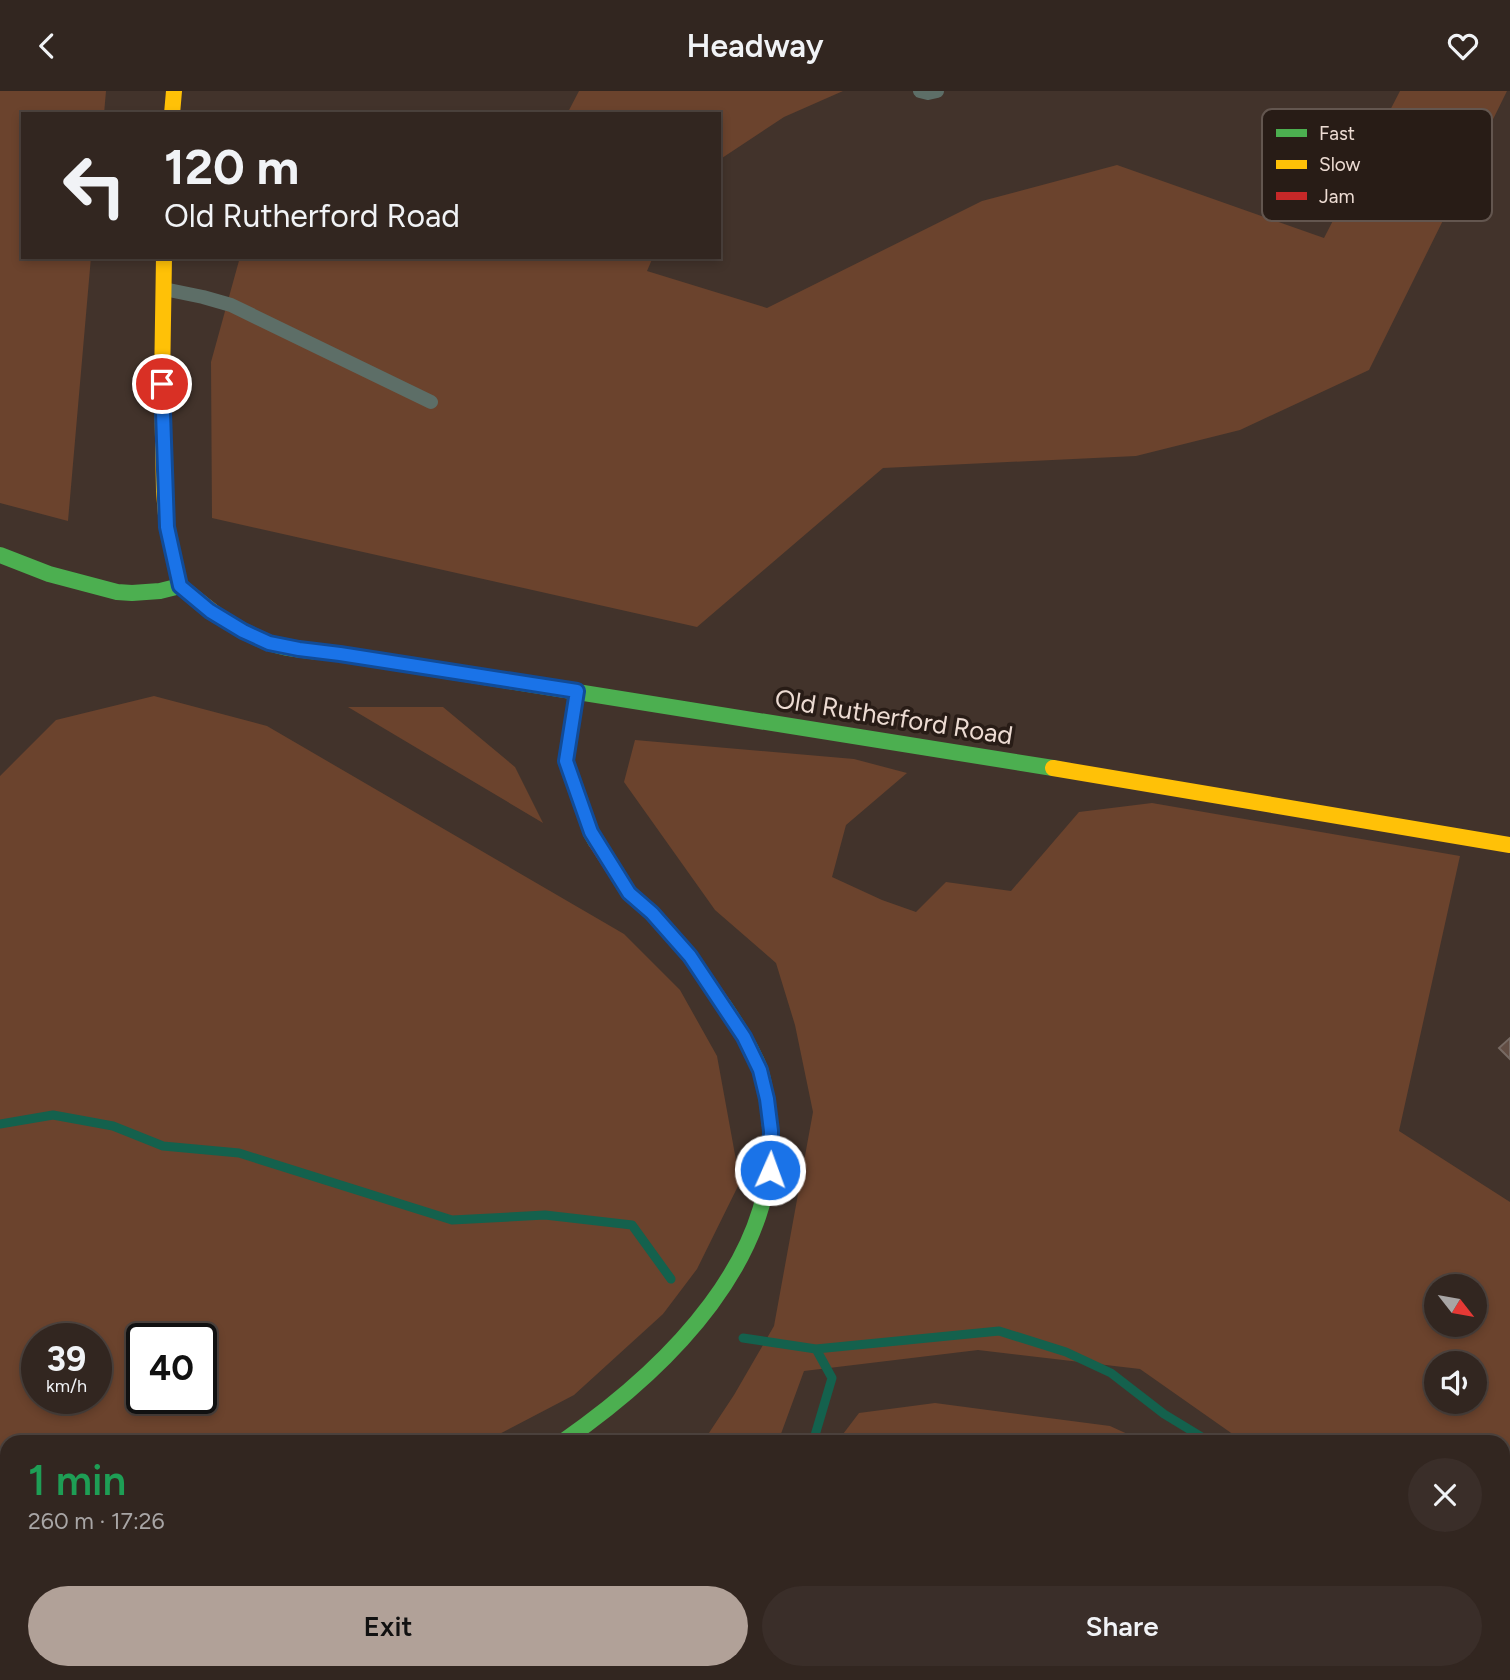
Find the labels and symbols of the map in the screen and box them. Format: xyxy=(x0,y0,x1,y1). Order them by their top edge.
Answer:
legend xyxy=(1262,109,1492,221)
text: Fast xyxy=(1319,122,1355,145)
text: Slow xyxy=(1319,153,1361,176)
text: Jam xyxy=(1319,185,1355,208)
pin xyxy=(132,354,192,414)
street label: Old Rutherford Road xyxy=(773,682,1015,752)
position arrow xyxy=(733,1133,807,1207)
north arrow xyxy=(1424,1274,1488,1337)
speed limit sign: 40 xyxy=(126,1323,217,1414)

